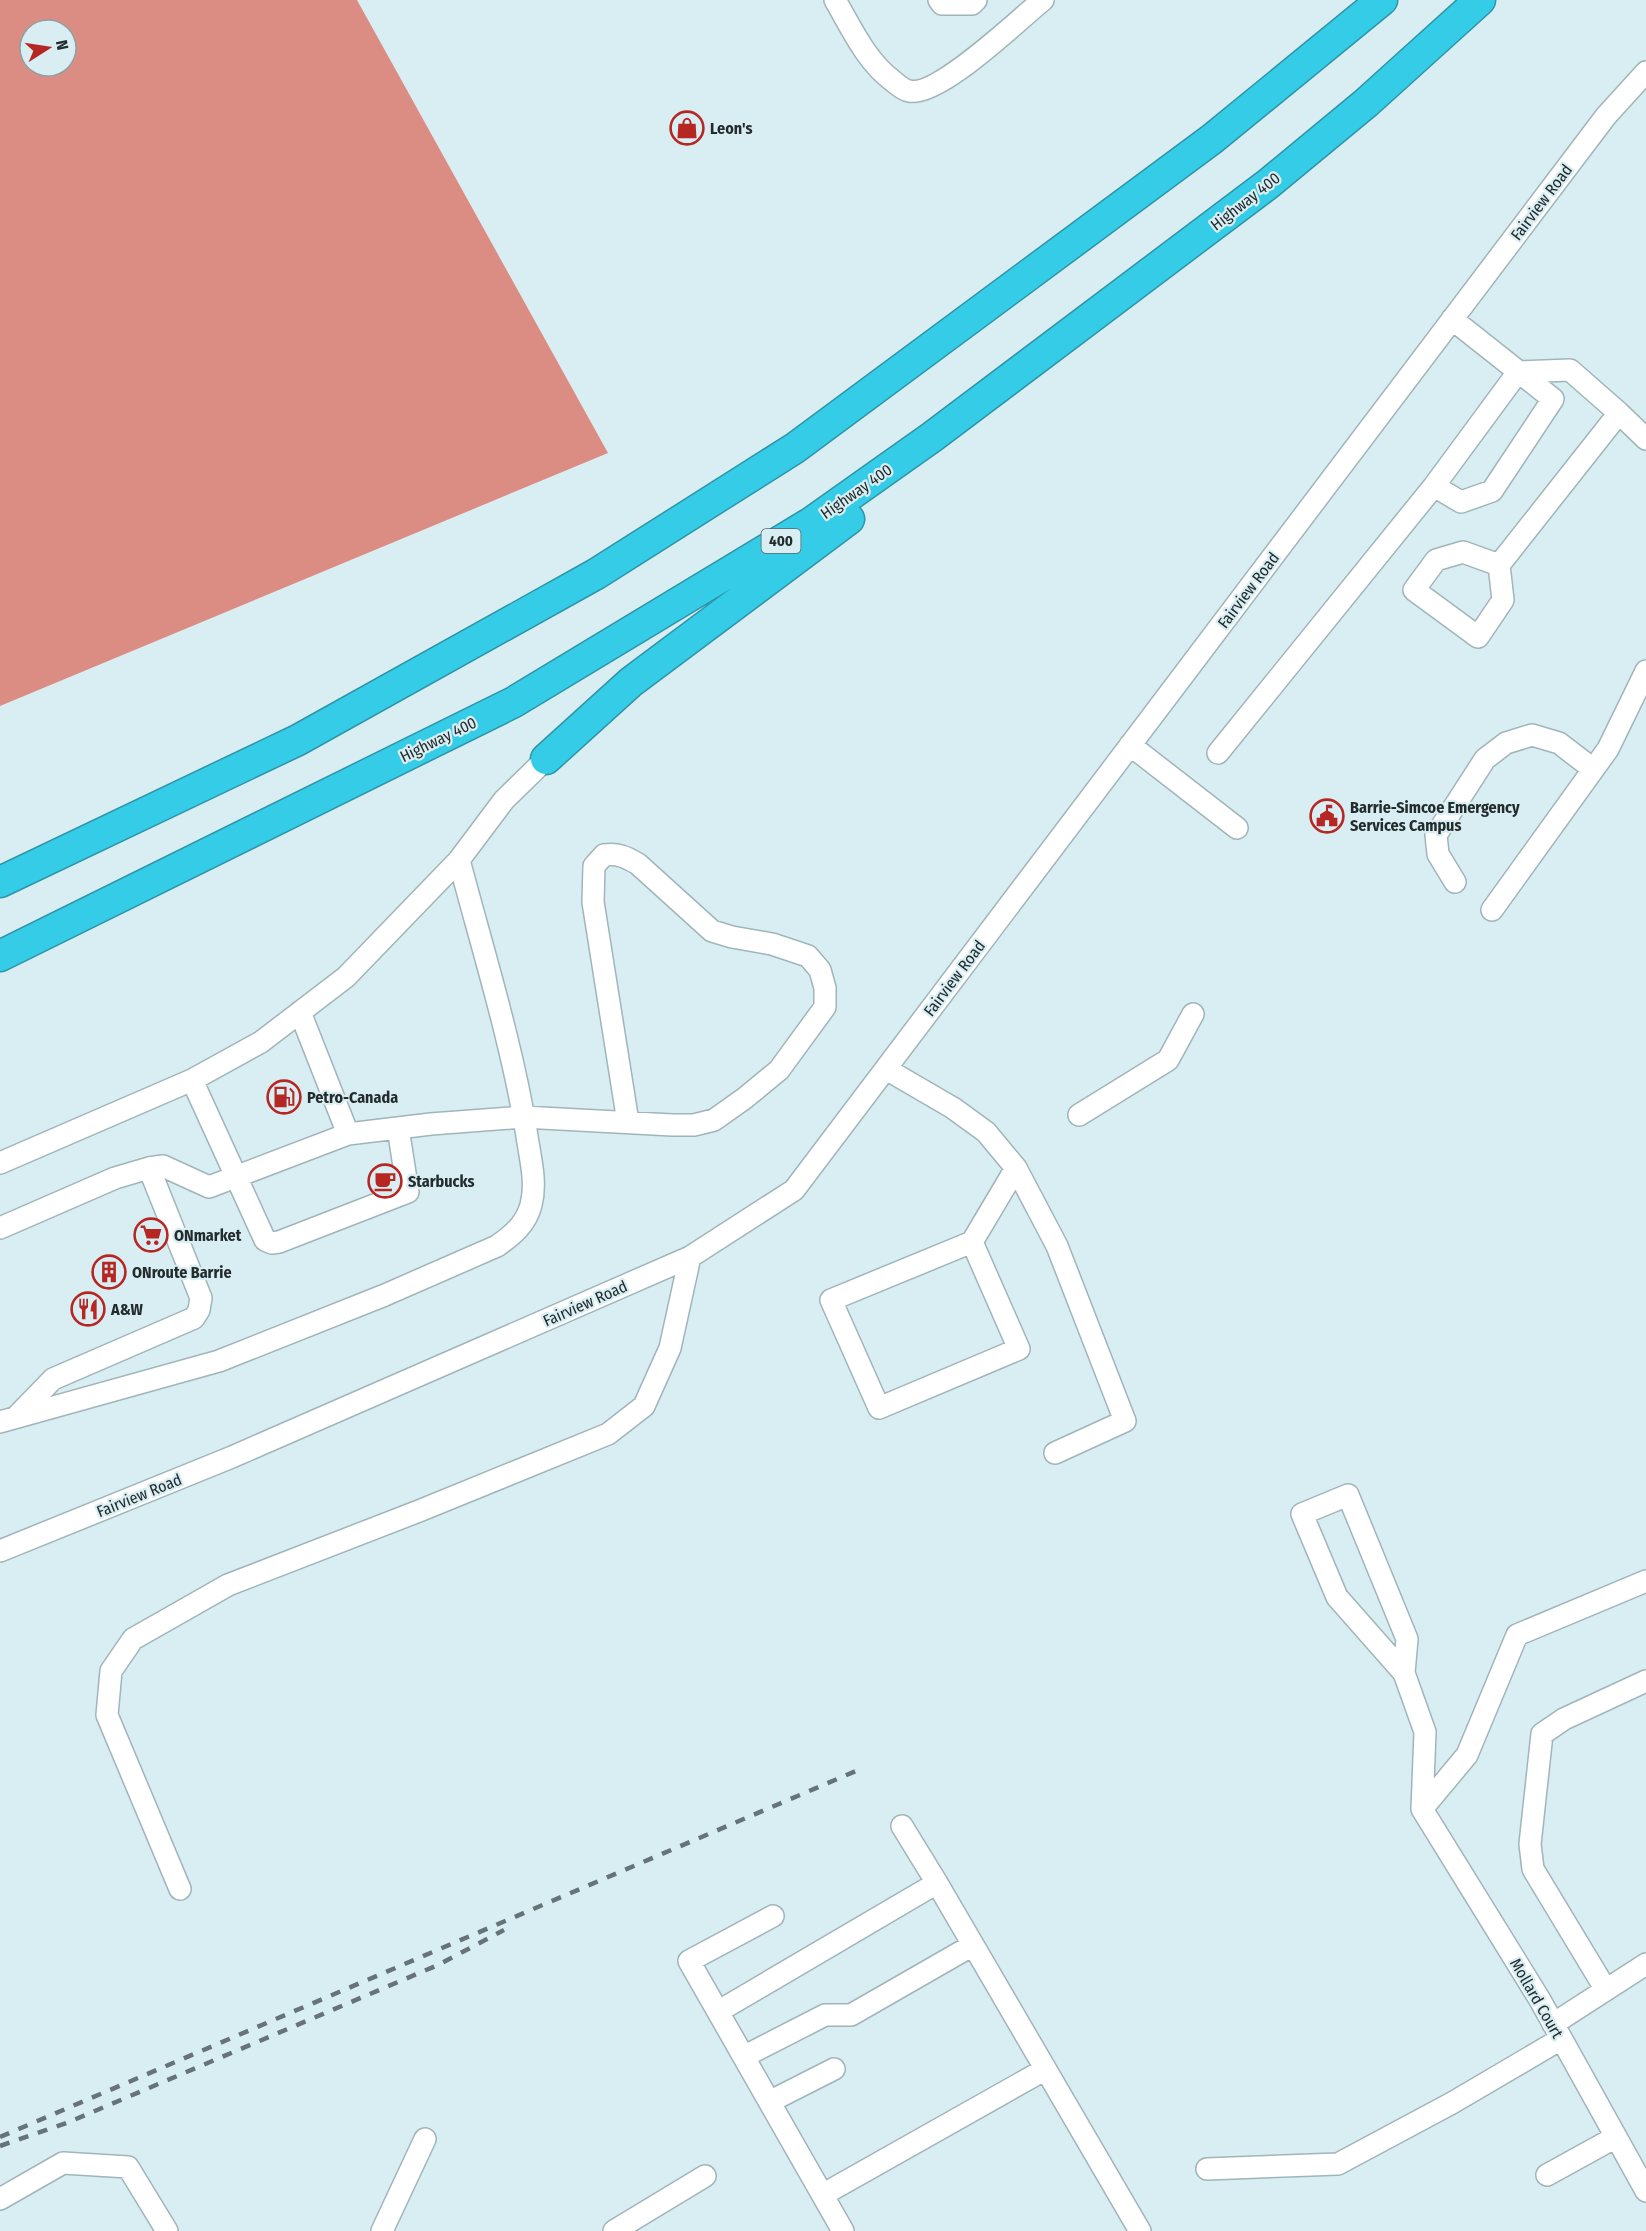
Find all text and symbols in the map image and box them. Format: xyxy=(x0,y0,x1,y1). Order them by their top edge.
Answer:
north arrow xyxy=(18,18,78,78)
text: N xyxy=(52,38,72,52)
shop icon: Leon's xyxy=(669,110,705,146)
place label: Leon's xyxy=(710,119,752,138)
street label: Fairview Road xyxy=(1507,161,1576,244)
street label: Highway 400 xyxy=(1207,168,1284,234)
street label: Highway 400 xyxy=(817,460,896,523)
road number: 400 xyxy=(762,529,800,553)
street label: Fairview Road xyxy=(1214,549,1283,632)
street label: Highway 400 xyxy=(397,713,480,766)
public building icon: Barrie-Simcoe Emergency Services Campus xyxy=(1309,798,1345,834)
place label: Barrie-Simcoe Emergency Services Campus xyxy=(1350,798,1520,835)
street label: Fairview Road xyxy=(920,937,989,1020)
fuel station icon: Petro-Canada xyxy=(266,1079,302,1115)
place label: Petro-Canada xyxy=(307,1088,398,1107)
cafe icon: Starbucks xyxy=(367,1163,403,1199)
place label: Starbucks xyxy=(408,1172,475,1191)
supermarket icon: ONmarket xyxy=(133,1217,169,1253)
place label: ONmarket xyxy=(174,1226,242,1245)
building icon: ONroute Barrie xyxy=(91,1254,127,1290)
place label: ONroute Barrie xyxy=(132,1263,232,1282)
street label: Fairview Road xyxy=(540,1276,630,1330)
restaurant icon: A&W xyxy=(70,1291,106,1327)
place label: A&W xyxy=(110,1300,143,1319)
street label: Fairview Road xyxy=(94,1470,184,1521)
street label: Mollard Court xyxy=(1506,1955,1567,2042)

